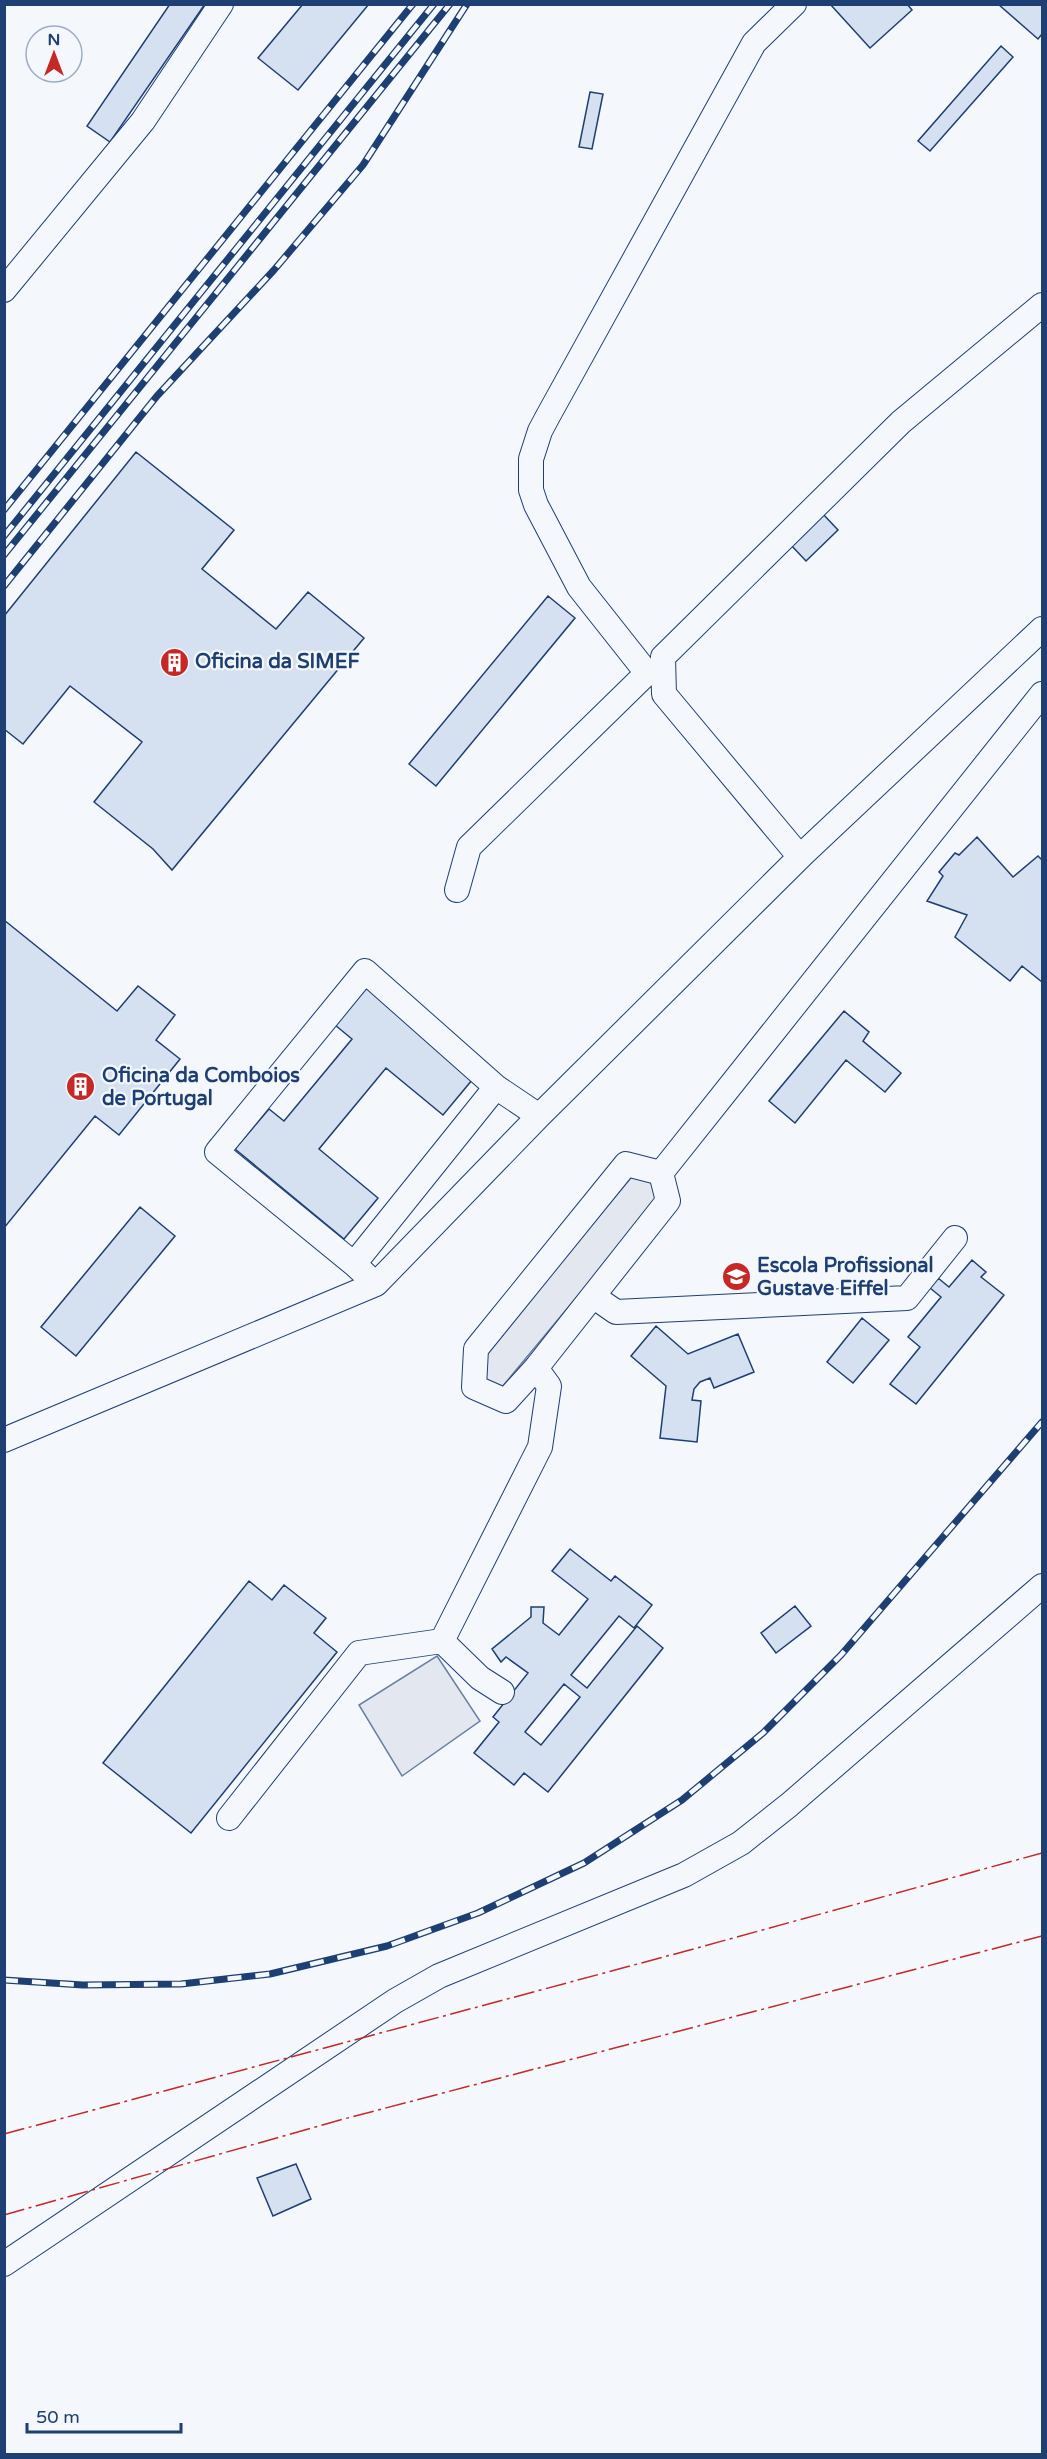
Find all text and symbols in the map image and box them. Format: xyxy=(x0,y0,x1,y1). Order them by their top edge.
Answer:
north arrow xyxy=(24,24,84,84)
text: N xyxy=(48,30,60,50)
building icon: Oficina da SIMEF xyxy=(158,646,190,678)
place label: Oficina da SIMEF xyxy=(195,650,360,674)
place label: Oficina da Comboios de Portugal xyxy=(102,1064,300,1111)
building icon: Oficina da Comboios de Portugal xyxy=(65,1071,97,1103)
place label: Escola Profissional Gustave Eiffel xyxy=(757,1254,934,1301)
school or university icon: Escola Profissional Gustave Eiffel xyxy=(720,1261,752,1293)
scale bar xyxy=(27,2396,182,2434)
text: 50 m xyxy=(36,2406,80,2428)

